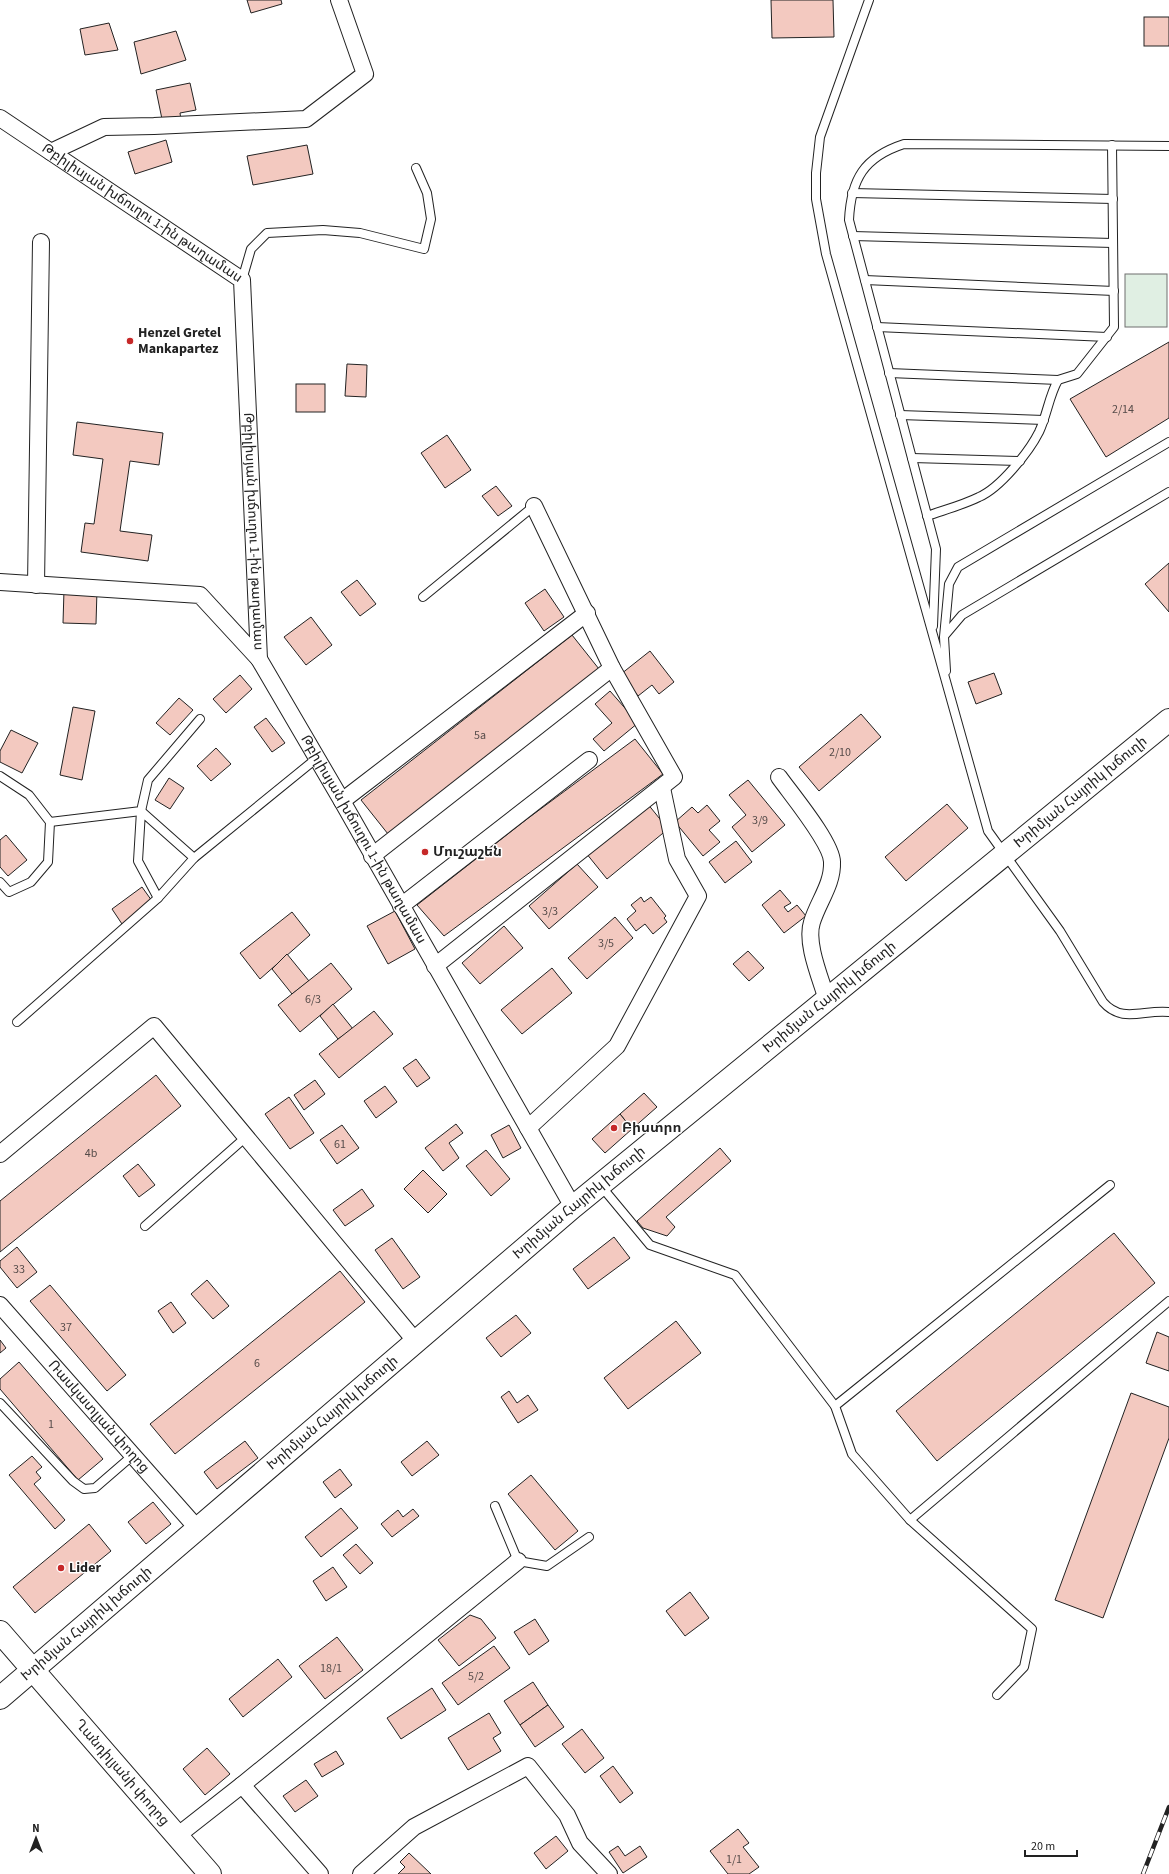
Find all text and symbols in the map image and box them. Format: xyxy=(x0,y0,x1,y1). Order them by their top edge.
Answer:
street label: Թբիլիսյան խճուղու 1-ին թաղամաս xyxy=(38,139,247,288)
place label: Henzel Gretel Mankapartez xyxy=(138,323,221,359)
marker: Henzel Gretel Mankapartez xyxy=(125,336,135,346)
house number: 2/14 xyxy=(1112,401,1134,418)
street label: Թբիլիսյան խճուղու 1-ին թաղամաս xyxy=(238,412,269,651)
house number: 5a xyxy=(474,727,486,744)
street label: Թբիլիսյան խճուղու 1-ին թաղամաս xyxy=(295,731,431,948)
street label: Խրիմյան Հայրիկ խճուղի xyxy=(1010,732,1151,853)
house number: 2/10 xyxy=(829,744,851,761)
house number: 3/9 xyxy=(752,812,768,829)
place label: Մուշաշեն xyxy=(433,842,502,862)
marker: Մուշաշեն xyxy=(420,847,430,857)
house number: 3/3 xyxy=(542,903,558,920)
house number: 3/5 xyxy=(598,935,614,952)
street label: Խրիմյան Հայրիկ խճուղի xyxy=(759,937,901,1058)
house number: 6/3 xyxy=(305,991,321,1008)
place label: Բիստրո xyxy=(622,1118,682,1138)
marker: Բիստրո xyxy=(609,1123,619,1133)
house number: 61 xyxy=(334,1136,346,1153)
street label: Խրիմյան Հայրիկ խճուղի xyxy=(509,1142,650,1264)
house number: 4b xyxy=(85,1145,98,1162)
house number: 33 xyxy=(13,1261,25,1278)
house number: 37 xyxy=(60,1319,72,1336)
street label: Խրիմյան Հայրիկ խճուղի xyxy=(263,1351,402,1475)
house number: 6 xyxy=(254,1355,260,1372)
street label: Ռասկատլյան փողոց xyxy=(43,1356,154,1478)
house number: 1 xyxy=(48,1416,54,1433)
place label: Lider xyxy=(69,1558,101,1578)
street label: Խրիմյան Հայրիկ խճուղի xyxy=(17,1562,156,1686)
marker: Lider xyxy=(56,1563,66,1573)
house number: 18/1 xyxy=(320,1660,342,1677)
house number: 5/2 xyxy=(468,1668,484,1685)
street label: Ղանդիլյանի փողոց xyxy=(70,1715,174,1830)
north arrow xyxy=(16,1818,56,1858)
text: N xyxy=(32,1821,40,1836)
scale bar xyxy=(1025,1832,1077,1858)
text: 20 m xyxy=(1031,1838,1055,1855)
house number: 1/1 xyxy=(726,1851,742,1868)

